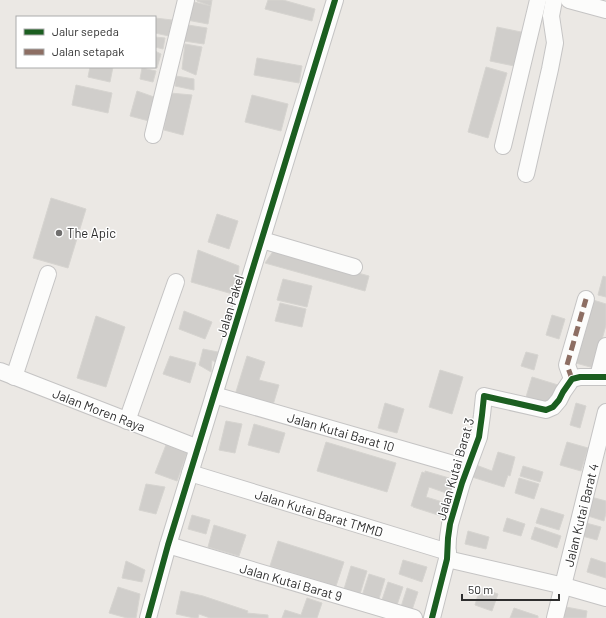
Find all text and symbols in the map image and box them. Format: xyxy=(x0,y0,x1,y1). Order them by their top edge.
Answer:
legend xyxy=(16,16,156,68)
text: Jalur sepeda xyxy=(52,24,119,38)
text: Jalan setapak xyxy=(52,44,124,58)
place label: The Apic xyxy=(67,225,116,241)
marker: The Apic xyxy=(54,228,64,238)
street label: Jalan Pakel xyxy=(213,273,247,339)
street label: Jalan Moren Raya xyxy=(50,385,148,435)
street label: Jalan Kutai Barat 10 xyxy=(286,409,396,455)
street label: Jalan Kutai Barat 3 xyxy=(433,416,477,522)
street label: Jalan Kutai Barat 4 xyxy=(560,462,602,568)
street label: Jalan Kutai Barat TMMD xyxy=(253,486,385,540)
street label: Jalan Kutai Barat 9 xyxy=(238,560,344,604)
scale bar xyxy=(462,576,559,602)
text: 50 m xyxy=(468,582,493,596)

